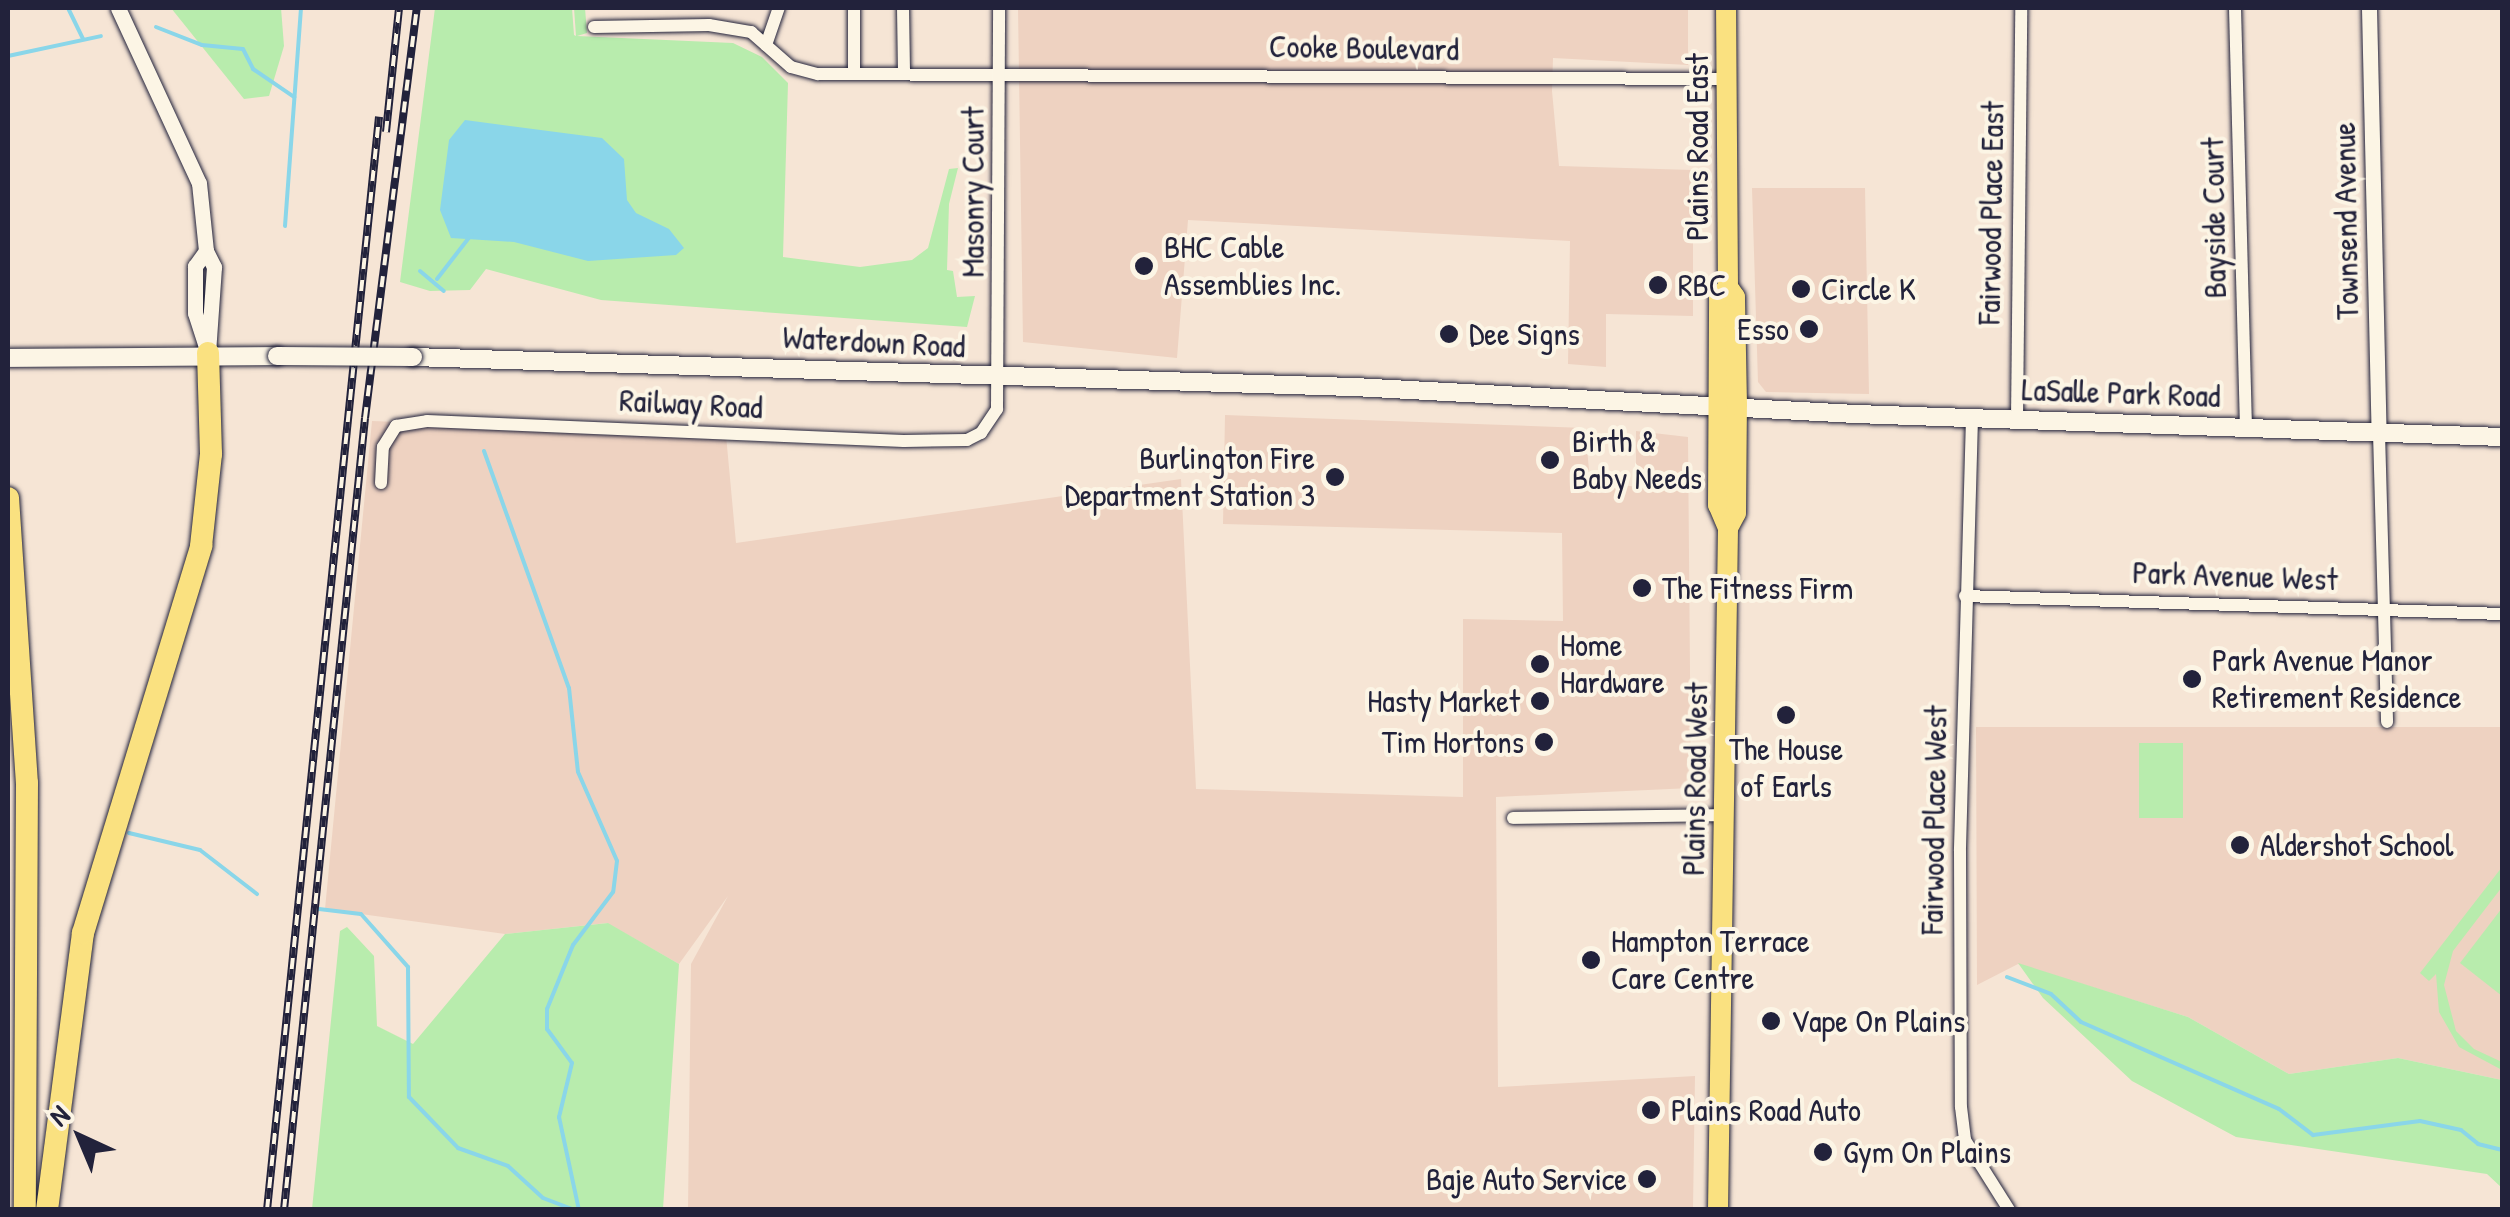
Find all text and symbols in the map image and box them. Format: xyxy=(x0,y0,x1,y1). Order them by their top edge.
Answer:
street label: Cooke Boulevard xyxy=(1269,27,1459,69)
street label: Plains Road East xyxy=(1678,53,1716,241)
street label: Fairwood Place East xyxy=(1970,101,2012,325)
street label: Masonry Court xyxy=(954,106,992,278)
street label: Townsend Avenue xyxy=(2325,122,2367,320)
street label: Bayside Court xyxy=(2193,137,2235,299)
place label: BHC Cable Assemblies Inc. xyxy=(1164,229,1341,304)
marker: BHC Cable Assemblies Inc. xyxy=(1133,255,1155,277)
place label: RBC xyxy=(1678,266,1726,304)
place label: Circle K xyxy=(1821,270,1916,308)
marker: RBC xyxy=(1647,274,1669,296)
marker: Circle K xyxy=(1790,278,1812,300)
place label: Esso xyxy=(1737,310,1789,348)
place label: Dee Signs xyxy=(1469,315,1580,353)
street label: Waterdown Road xyxy=(782,318,966,366)
marker: Esso xyxy=(1798,318,1820,340)
marker: Dee Signs xyxy=(1438,323,1460,345)
street label: LaSalle Park Road xyxy=(2021,370,2221,416)
street label: Railway Road xyxy=(618,381,764,427)
place label: Birth & Baby Needs xyxy=(1572,423,1702,498)
place label: Burlington Fire Department Station 3 xyxy=(1065,440,1315,515)
marker: Birth & Baby Needs xyxy=(1537,447,1563,473)
marker: Burlington Fire Department Station 3 xyxy=(1324,466,1346,488)
street label: Park Avenue West xyxy=(2132,553,2338,599)
place label: The Fitness Firm xyxy=(1662,569,1853,607)
marker: The Fitness Firm xyxy=(1631,577,1653,599)
place label: Home Hardware xyxy=(1560,627,1665,702)
place label: Park Avenue Manor Retirement Residence xyxy=(2212,642,2461,717)
marker: Home Hardware xyxy=(1529,653,1551,675)
marker: Park Avenue Manor Retirement Residence xyxy=(2181,668,2203,690)
place label: Hasty Market xyxy=(1367,682,1520,720)
street label: Plains Road West xyxy=(1674,682,1716,876)
marker: Hasty Market xyxy=(1529,690,1551,712)
marker: The House of Earls xyxy=(1775,704,1797,726)
street label: Fairwood Place West xyxy=(1913,705,1955,935)
place label: Tim Hortons xyxy=(1382,723,1524,761)
marker: Tim Hortons xyxy=(1533,731,1555,753)
place label: The House of Earls xyxy=(1729,731,1843,806)
place label: Aldershot School xyxy=(2260,826,2454,864)
marker: Aldershot School xyxy=(2229,834,2251,856)
place label: Hampton Terrace Care Centre xyxy=(1611,923,1810,998)
marker: Hampton Terrace Care Centre xyxy=(1580,949,1602,971)
place label: Vape On Plains xyxy=(1791,1002,1965,1040)
marker: Vape On Plains xyxy=(1760,1010,1782,1032)
north arrow xyxy=(30,1087,130,1187)
place label: Plains Road Auto xyxy=(1671,1091,1861,1129)
text: N xyxy=(41,1097,78,1134)
marker: Plains Road Auto xyxy=(1640,1099,1662,1121)
place label: Gym On Plains xyxy=(1843,1133,2011,1171)
marker: Gym On Plains xyxy=(1812,1141,1834,1163)
place label: Baje Auto Service xyxy=(1426,1160,1627,1198)
marker: Baje Auto Service xyxy=(1636,1168,1658,1190)

